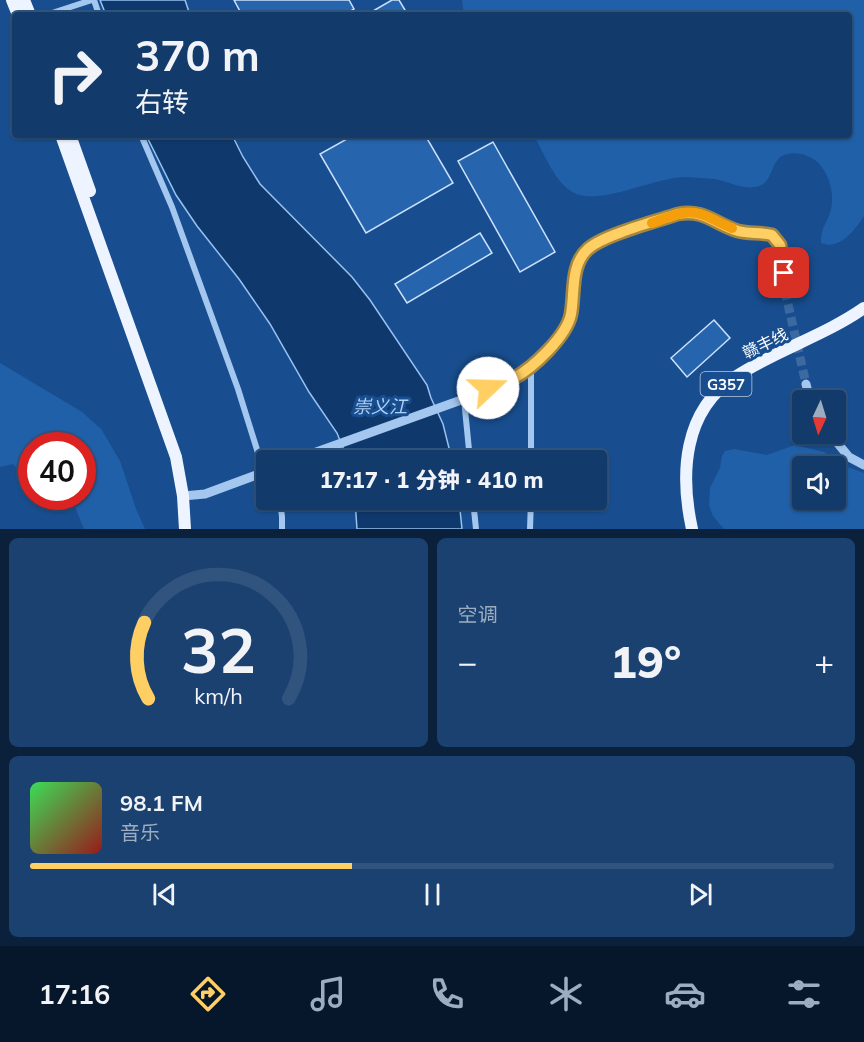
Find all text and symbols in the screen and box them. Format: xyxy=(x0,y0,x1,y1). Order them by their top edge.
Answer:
text: 370 m xyxy=(135,29,260,82)
icon: right xyxy=(36,36,114,114)
text: 右转 xyxy=(135,85,189,119)
pin xyxy=(758,247,809,298)
icon: arrive xyxy=(767,256,800,289)
street label: 赣丰线 xyxy=(739,323,791,363)
position arrow xyxy=(456,356,520,420)
road number: G357 xyxy=(700,372,752,396)
north arrow xyxy=(792,390,846,444)
map controls xyxy=(792,390,846,510)
water label: 崇义江 xyxy=(353,395,409,418)
speed limit sign: 40 xyxy=(18,432,96,510)
button: sound xyxy=(792,456,846,510)
text: 17:17 · 1 分钟 · 410 m xyxy=(319,466,544,494)
text: 空调 xyxy=(458,602,498,627)
text: 32 xyxy=(181,610,256,689)
text: 19° xyxy=(610,633,681,689)
text: − xyxy=(458,641,477,682)
text: + xyxy=(814,641,834,682)
text: km/h xyxy=(194,683,242,710)
text: 98.1 FM xyxy=(120,789,203,817)
text: 音乐 xyxy=(120,820,160,845)
icon: previous xyxy=(148,878,181,911)
icon: pause xyxy=(416,878,449,911)
icon: next xyxy=(684,878,717,911)
icon: directions xyxy=(187,973,229,1015)
icon: music xyxy=(307,973,349,1015)
icon: phone xyxy=(426,973,468,1015)
icon: climate xyxy=(545,973,587,1015)
icon: car xyxy=(664,973,706,1015)
icon: filters xyxy=(783,973,825,1015)
text: 17:16 xyxy=(39,977,110,1011)

